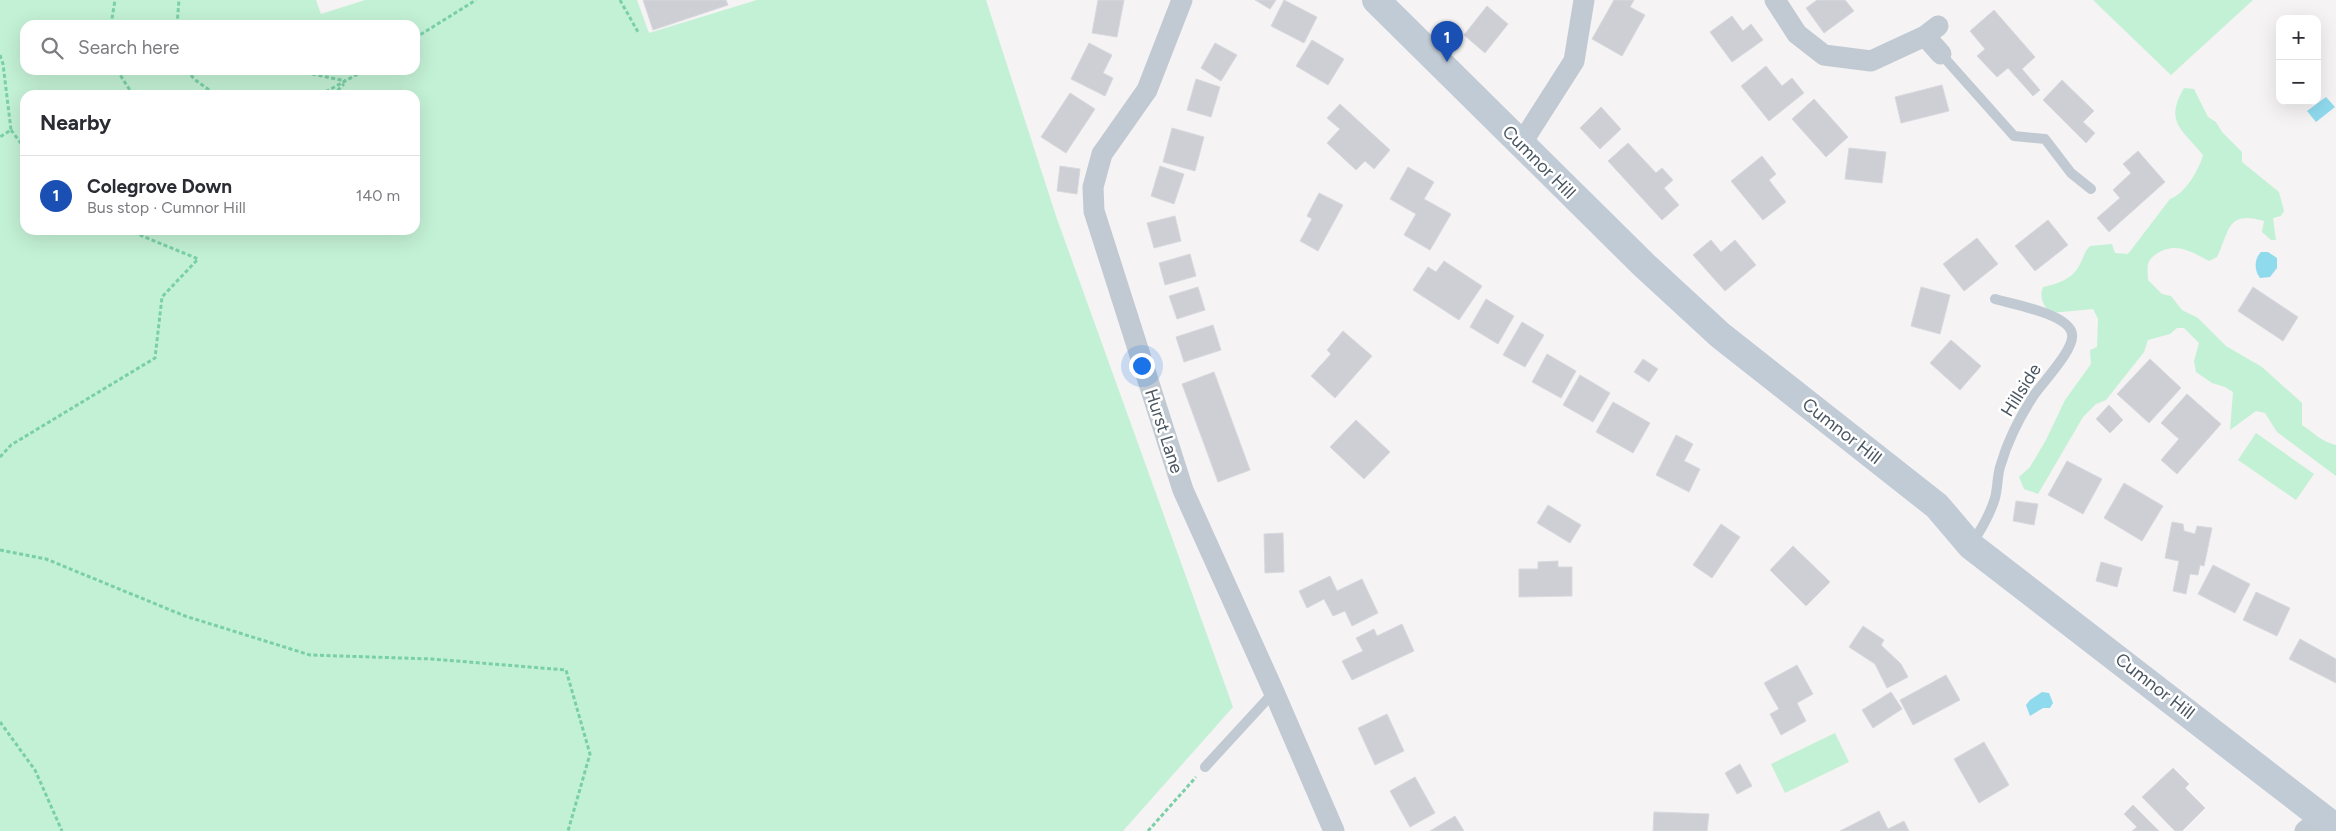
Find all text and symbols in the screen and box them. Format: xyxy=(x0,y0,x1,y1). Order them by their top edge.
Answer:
map controls xyxy=(2276,15,2321,105)
button: + xyxy=(2276,15,2321,60)
search box xyxy=(20,20,420,75)
pin: 1 xyxy=(1431,21,1463,62)
icon: search xyxy=(38,34,66,62)
text: Search here xyxy=(78,36,180,59)
button: − xyxy=(2276,60,2321,105)
text: Nearby xyxy=(40,110,111,135)
street label: Cumnor Hill xyxy=(1498,121,1580,203)
text: Colegrove Down xyxy=(87,175,232,198)
text: 1 xyxy=(53,186,59,205)
text: 140 m xyxy=(356,186,400,205)
text: Bus stop · Cumnor Hill xyxy=(87,198,246,217)
your location xyxy=(1129,353,1155,379)
street label: Hillside xyxy=(1996,359,2046,421)
street label: Hurst Lane xyxy=(1140,386,1188,476)
street label: Cumnor Hill xyxy=(1798,393,1886,469)
street label: Cumnor Hill xyxy=(2111,648,2199,724)

